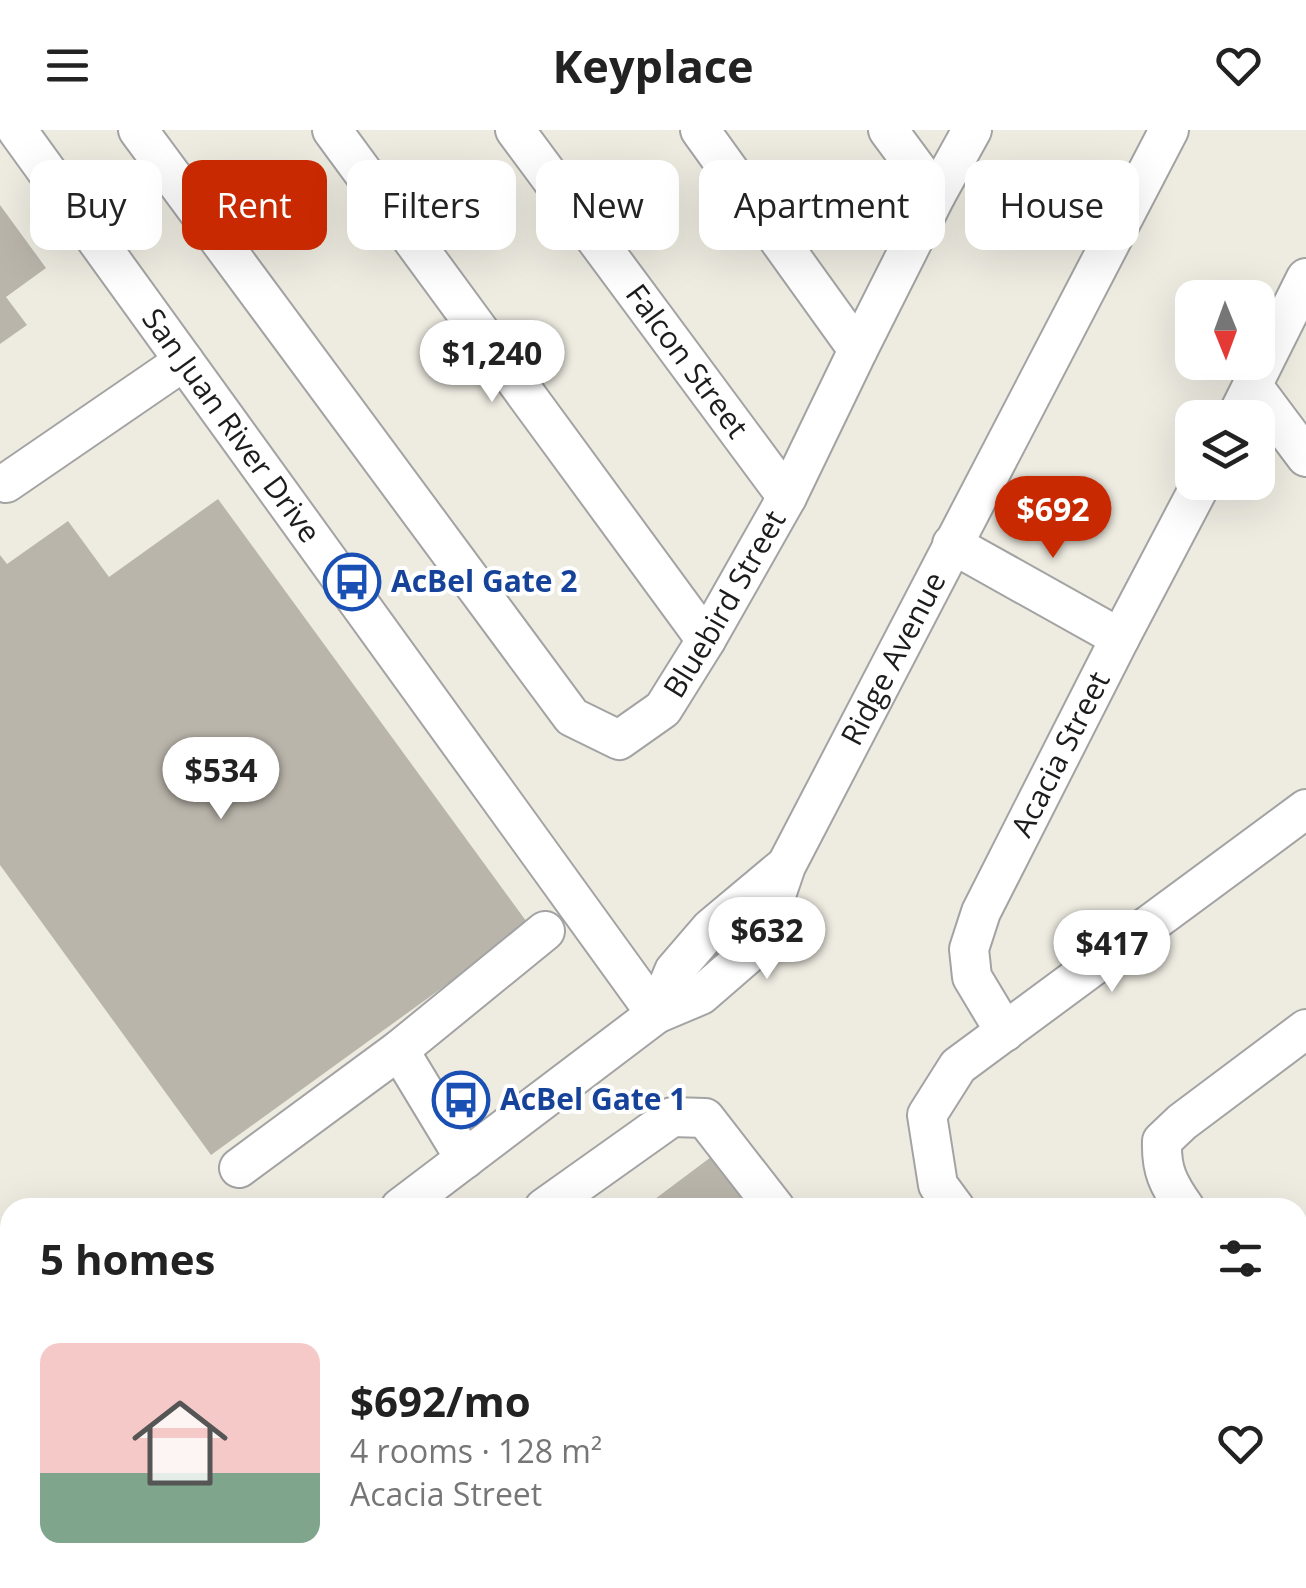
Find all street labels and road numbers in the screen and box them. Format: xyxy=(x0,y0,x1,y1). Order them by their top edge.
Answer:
street label: Falcon Street xyxy=(617,275,758,446)
street label: San Juan River Drive xyxy=(133,299,331,550)
street label: Bluebird Street xyxy=(653,502,794,705)
street label: Ridge Avenue xyxy=(830,564,955,752)
street label: Acacia Street xyxy=(1001,664,1119,843)

